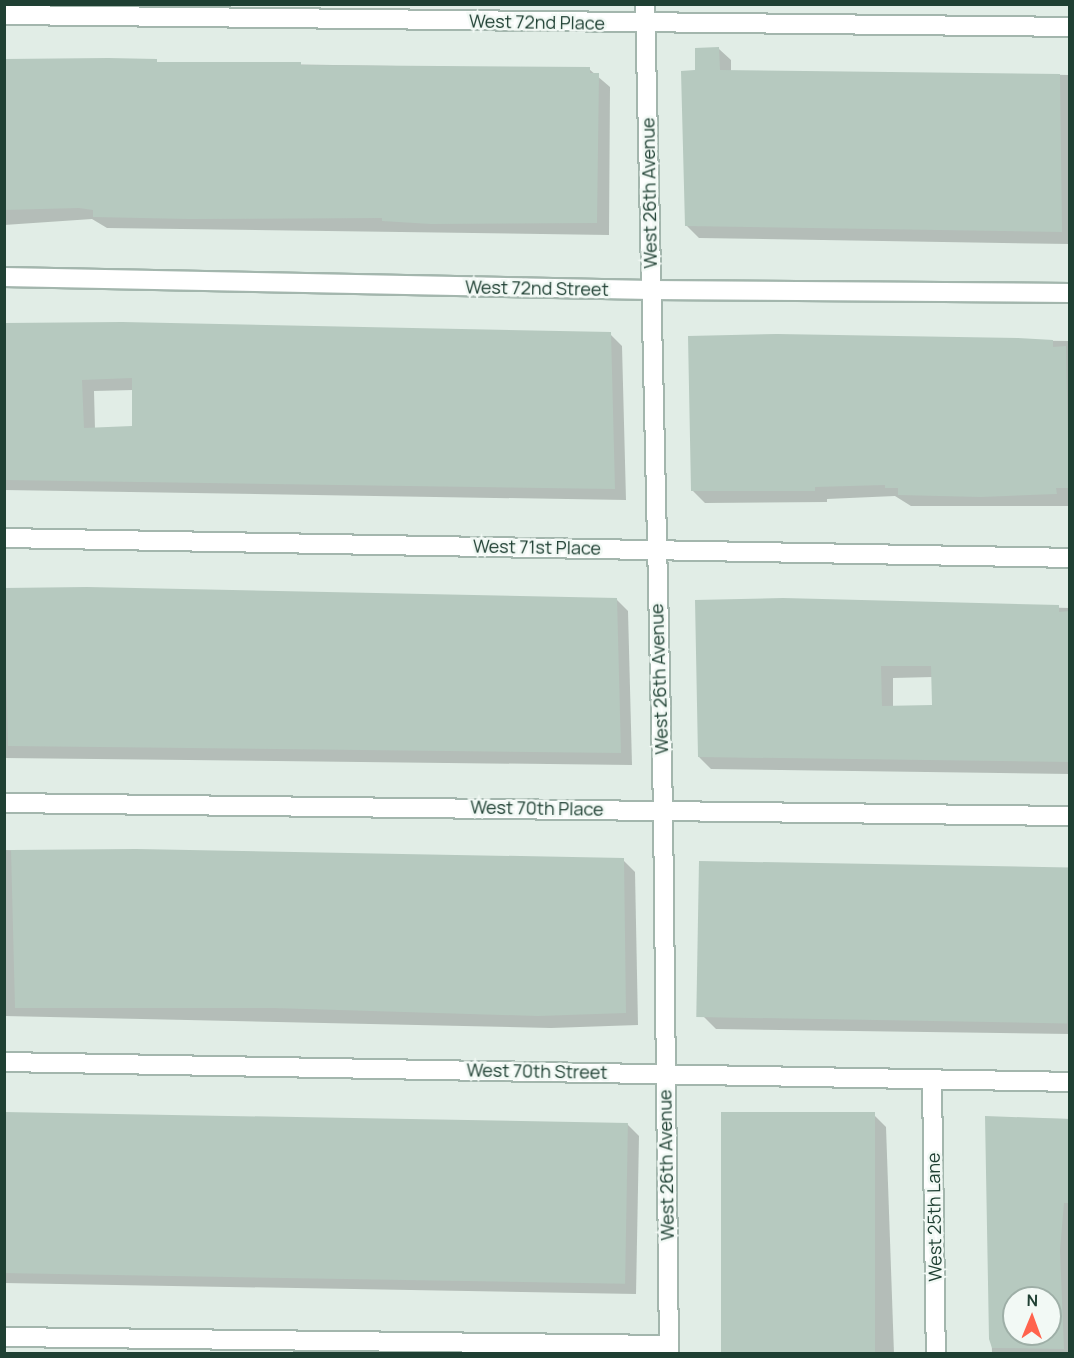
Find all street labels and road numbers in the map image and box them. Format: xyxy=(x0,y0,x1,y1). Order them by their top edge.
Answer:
street label: West 72nd Place xyxy=(469,10,605,34)
street label: West 26th Avenue xyxy=(637,117,661,269)
street label: West 72nd Street xyxy=(465,276,609,300)
street label: West 71st Place xyxy=(473,535,601,559)
street label: West 26th Avenue xyxy=(646,603,672,755)
street label: West 70th Place xyxy=(470,796,604,820)
street label: West 70th Street xyxy=(466,1059,608,1083)
street label: West 26th Avenue xyxy=(654,1089,678,1241)
street label: West 25th Lane xyxy=(922,1152,946,1282)

